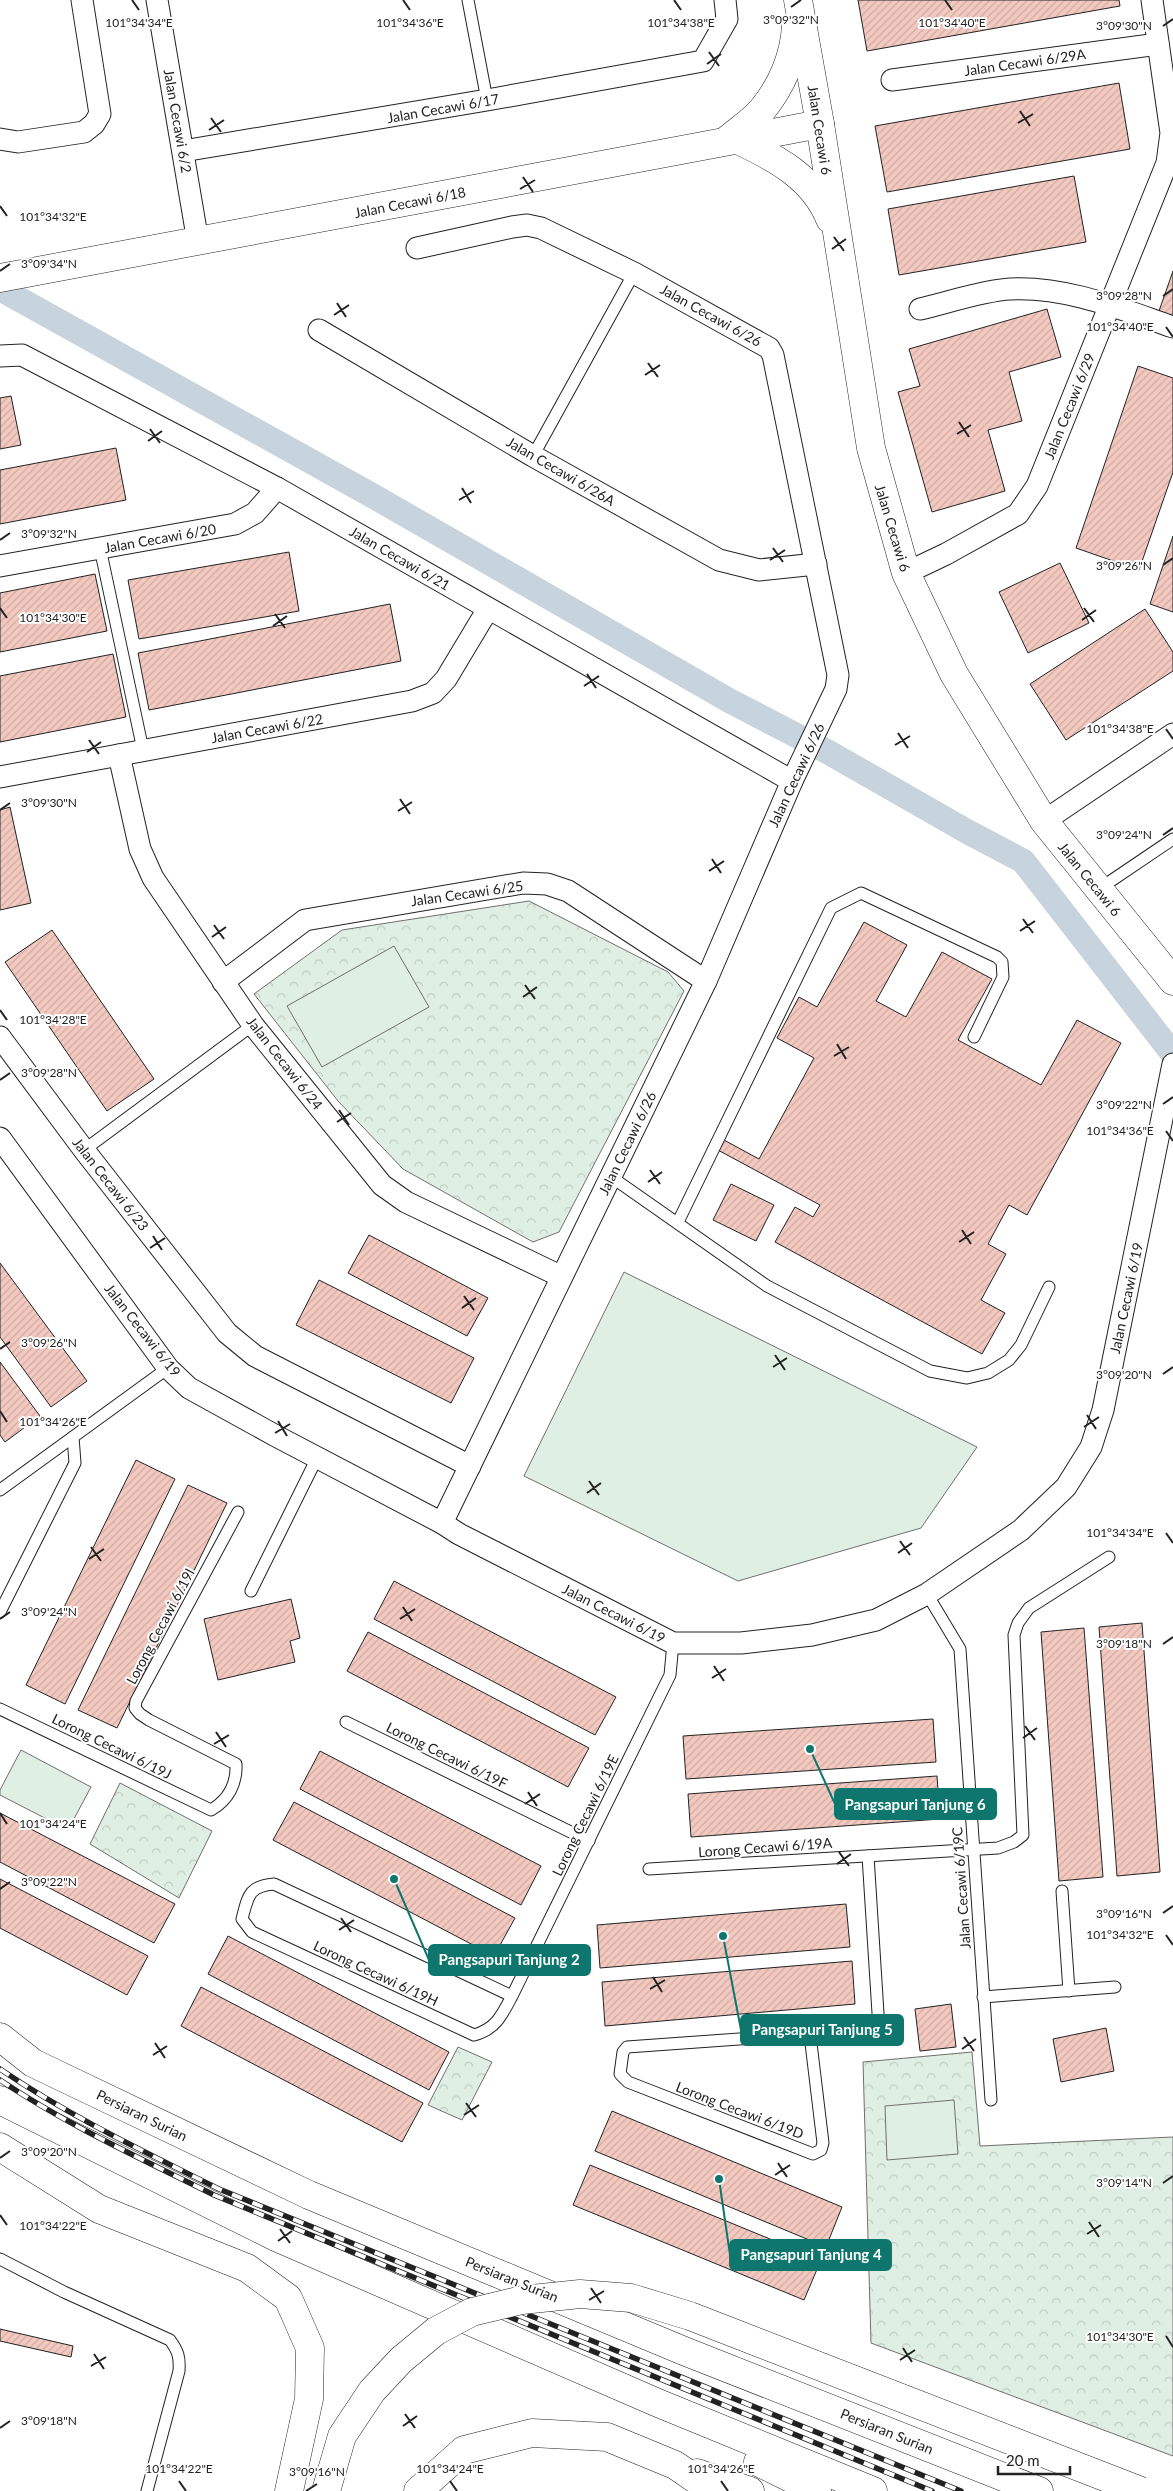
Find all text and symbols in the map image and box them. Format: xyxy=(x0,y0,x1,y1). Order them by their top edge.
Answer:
text: 3°09'32"N xyxy=(763,12,819,27)
text: 101°34'34"E xyxy=(105,15,173,30)
text: 101°34'36"E xyxy=(376,15,444,30)
text: 101°34'38"E xyxy=(647,15,715,30)
text: 101°34'40"E xyxy=(918,15,986,30)
text: 3°09'30"N xyxy=(1096,18,1152,33)
street label: Jalan Cecawi 6/29A xyxy=(963,45,1087,79)
street label: Jalan Cecawi 6/2 xyxy=(161,68,195,174)
street label: Jalan Cecawi 6 xyxy=(805,84,835,176)
street label: Jalan Cecawi 6/17 xyxy=(386,90,500,126)
street label: Jalan Cecawi 6/18 xyxy=(353,183,467,221)
text: 101°34'32"E xyxy=(19,209,87,224)
text: 3°09'34"N xyxy=(21,256,77,271)
street label: Jalan Cecawi 6/26 xyxy=(657,280,765,350)
text: 3°09'28"N xyxy=(1096,288,1152,303)
text: 101°34'40"E xyxy=(1086,319,1154,334)
street label: Jalan Cecawi 6/29 xyxy=(1040,350,1098,462)
street label: Jalan Cecawi 6/26A xyxy=(504,433,619,509)
street label: Jalan Cecawi 6 xyxy=(872,482,914,574)
street label: Jalan Cecawi 6/20 xyxy=(103,520,217,556)
street label: Jalan Cecawi 6/21 xyxy=(347,522,453,594)
text: 3°09'32"N xyxy=(21,526,77,541)
text: 3°09'26"N xyxy=(1096,558,1152,573)
text: 101°34'30"E xyxy=(19,610,87,625)
street label: Jalan Cecawi 6/22 xyxy=(210,710,324,746)
street label: Jalan Cecawi 6/26 xyxy=(764,720,828,830)
text: 101°34'38"E xyxy=(1086,721,1154,736)
text: 3°09'30"N xyxy=(21,795,77,810)
text: 3°09'24"N xyxy=(1096,827,1152,842)
street label: Jalan Cecawi 6 xyxy=(1055,838,1125,920)
street label: Jalan Cecawi 6/25 xyxy=(410,877,524,909)
text: 101°34'28"E xyxy=(19,1012,87,1027)
street label: Jalan Cecawi 6/24 xyxy=(243,1013,327,1113)
text: 3°09'28"N xyxy=(21,1065,77,1080)
street label: Jalan Cecawi 6/26 xyxy=(595,1088,659,1198)
text: 3°09'22"N xyxy=(1096,1097,1152,1112)
text: 101°34'36"E xyxy=(1086,1123,1154,1138)
street label: Jalan Cecawi 6/23 xyxy=(69,1134,153,1234)
street label: Jalan Cecawi 6/19 xyxy=(1106,1241,1146,1355)
street label: Jalan Cecawi 6/19 xyxy=(101,1280,185,1380)
text: 3°09'26"N xyxy=(21,1335,77,1350)
text: 3°09'20"N xyxy=(1096,1367,1152,1382)
text: 101°34'26"E xyxy=(19,1414,87,1429)
text: 101°34'34"E xyxy=(1086,1525,1154,1540)
street label: Lorong Cecawi 6/19I xyxy=(122,1565,198,1687)
street label: Jalan Cecawi 6/19 xyxy=(560,1580,668,1646)
text: 3°09'24"N xyxy=(21,1604,77,1619)
text: 3°09'18"N xyxy=(1096,1636,1152,1651)
street label: Lorong Cecawi 6/19J xyxy=(49,1710,175,1782)
street label: Lorong Cecawi 6/19F xyxy=(384,1718,510,1792)
street label: Lorong Cecawi 6/19E xyxy=(548,1752,622,1878)
callout: Pangsapuri Tanjung 6 xyxy=(835,1789,996,1819)
text: Pangsapuri Tanjung 6 xyxy=(844,1795,986,1813)
text: 101°34'24"E xyxy=(19,1816,87,1831)
street label: Jalan Cecawi 6/19C xyxy=(948,1826,974,1950)
street label: Lorong Cecawi 6/19A xyxy=(697,1834,833,1860)
text: 3°09'22"N xyxy=(21,1874,77,1889)
text: 3°09'16"N xyxy=(1096,1906,1152,1921)
text: 101°34'32"E xyxy=(1086,1927,1154,1942)
street label: Lorong Cecawi 6/19H xyxy=(311,1937,441,2009)
callout: Pangsapuri Tanjung 2 xyxy=(429,1945,590,1975)
text: Pangsapuri Tanjung 2 xyxy=(438,1950,580,1968)
callout: Pangsapuri Tanjung 5 xyxy=(741,2015,903,2045)
text: Pangsapuri Tanjung 5 xyxy=(751,2020,893,2038)
street label: Lorong Cecawi 6/19D xyxy=(674,2078,806,2142)
street label: Persiaran Surian xyxy=(94,2086,190,2144)
text: 3°09'20"N xyxy=(21,2144,77,2159)
text: 3°09'14"N xyxy=(1096,2175,1152,2190)
text: 101°34'22"E xyxy=(19,2218,87,2233)
callout: Pangsapuri Tanjung 4 xyxy=(730,2240,891,2270)
text: Pangsapuri Tanjung 4 xyxy=(740,2245,882,2263)
street label: Persiaran Surian xyxy=(463,2253,561,2305)
text: 101°34'30"E xyxy=(1086,2329,1154,2344)
street label: Persiaran Surian xyxy=(838,2405,936,2457)
text: 3°09'18"N xyxy=(21,2413,77,2428)
scale bar xyxy=(998,2444,1070,2476)
text: 20 m xyxy=(1006,2451,1040,2469)
text: 101°34'22"E xyxy=(145,2461,213,2476)
text: 101°34'24"E xyxy=(416,2461,484,2476)
text: 101°34'26"E xyxy=(687,2461,755,2476)
text: 3°09'16"N xyxy=(289,2464,345,2479)

